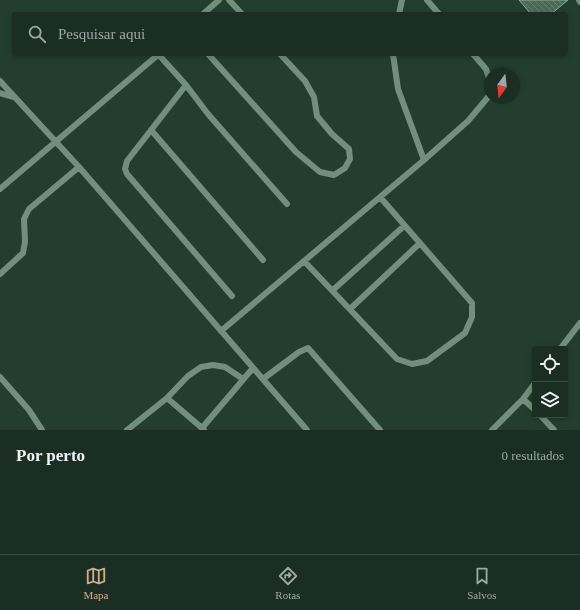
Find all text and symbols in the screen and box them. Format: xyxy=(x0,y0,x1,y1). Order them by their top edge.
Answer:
search box xyxy=(12,12,568,56)
icon: search xyxy=(26,23,48,45)
text: Pesquisar aqui xyxy=(58,26,145,42)
north arrow xyxy=(484,68,520,104)
map controls xyxy=(532,346,568,418)
button: locate xyxy=(532,346,568,382)
button: layers xyxy=(532,382,568,418)
text: Por perto xyxy=(16,446,85,465)
text: 0 resultados xyxy=(502,448,564,463)
tab: Mapa xyxy=(83,565,108,601)
tab: Rotas xyxy=(275,565,300,601)
tab: Salvos xyxy=(467,565,497,601)

